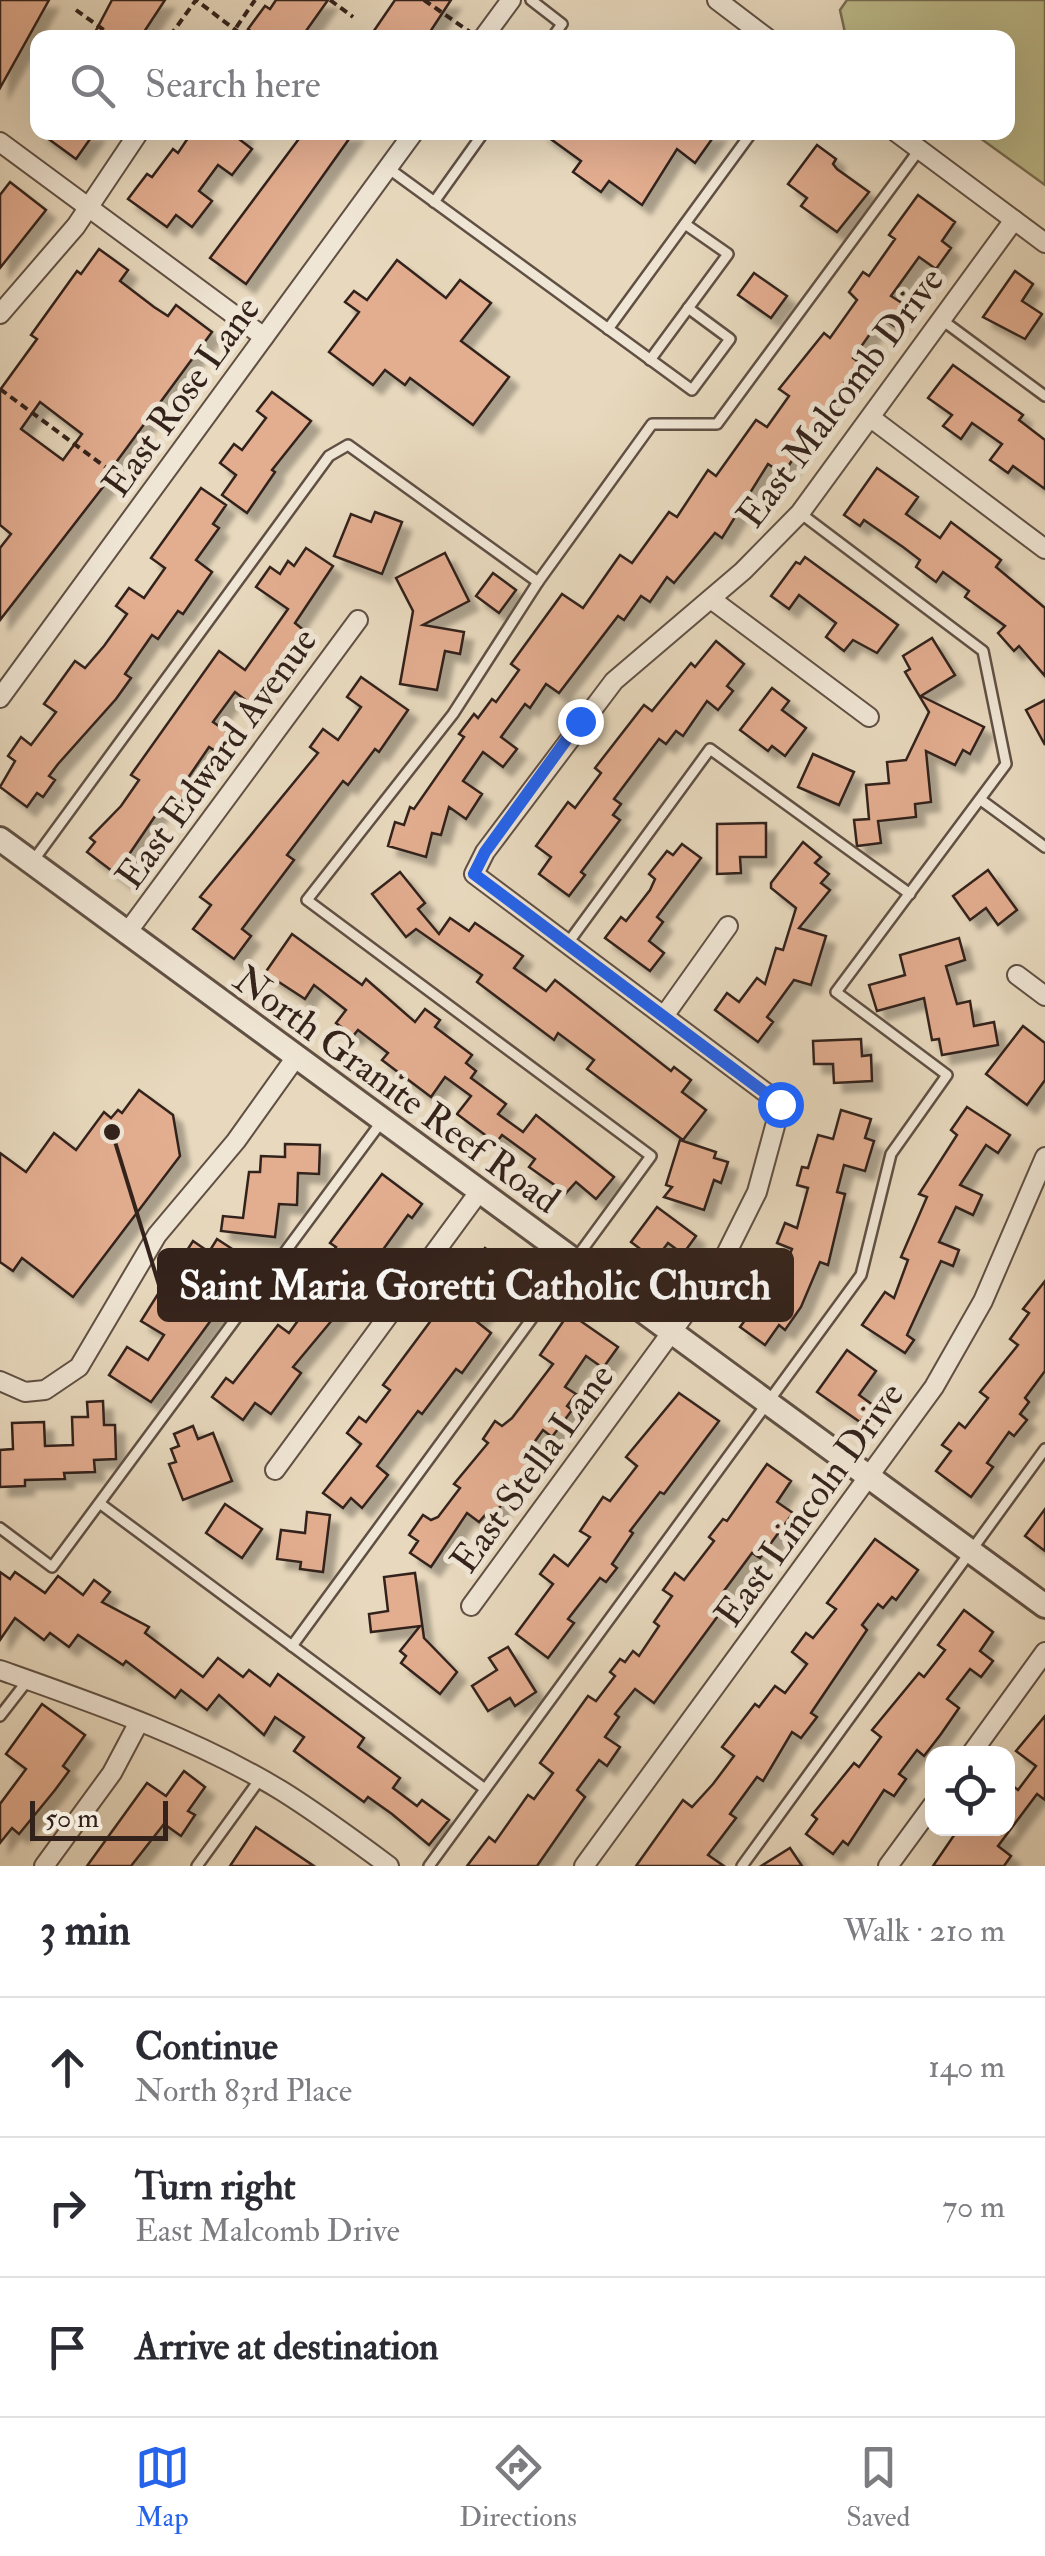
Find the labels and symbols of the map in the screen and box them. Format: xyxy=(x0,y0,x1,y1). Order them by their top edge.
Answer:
street label: East Malcomb Drive xyxy=(727,257,955,538)
street label: East Rose Lane xyxy=(93,287,271,507)
street label: East Edward Avenue xyxy=(106,618,328,899)
route end xyxy=(558,699,604,745)
street label: North Granite Reef Road xyxy=(224,955,569,1225)
route start xyxy=(758,1082,804,1128)
callout: Saint Maria Goretti Catholic Church xyxy=(159,1250,792,1320)
text: Saint Maria Goretti Catholic Church xyxy=(179,1261,771,1312)
street label: East Stella Lane xyxy=(441,1354,625,1583)
street label: East Lincoln Drive xyxy=(705,1373,915,1636)
scale bar xyxy=(30,1796,168,1840)

